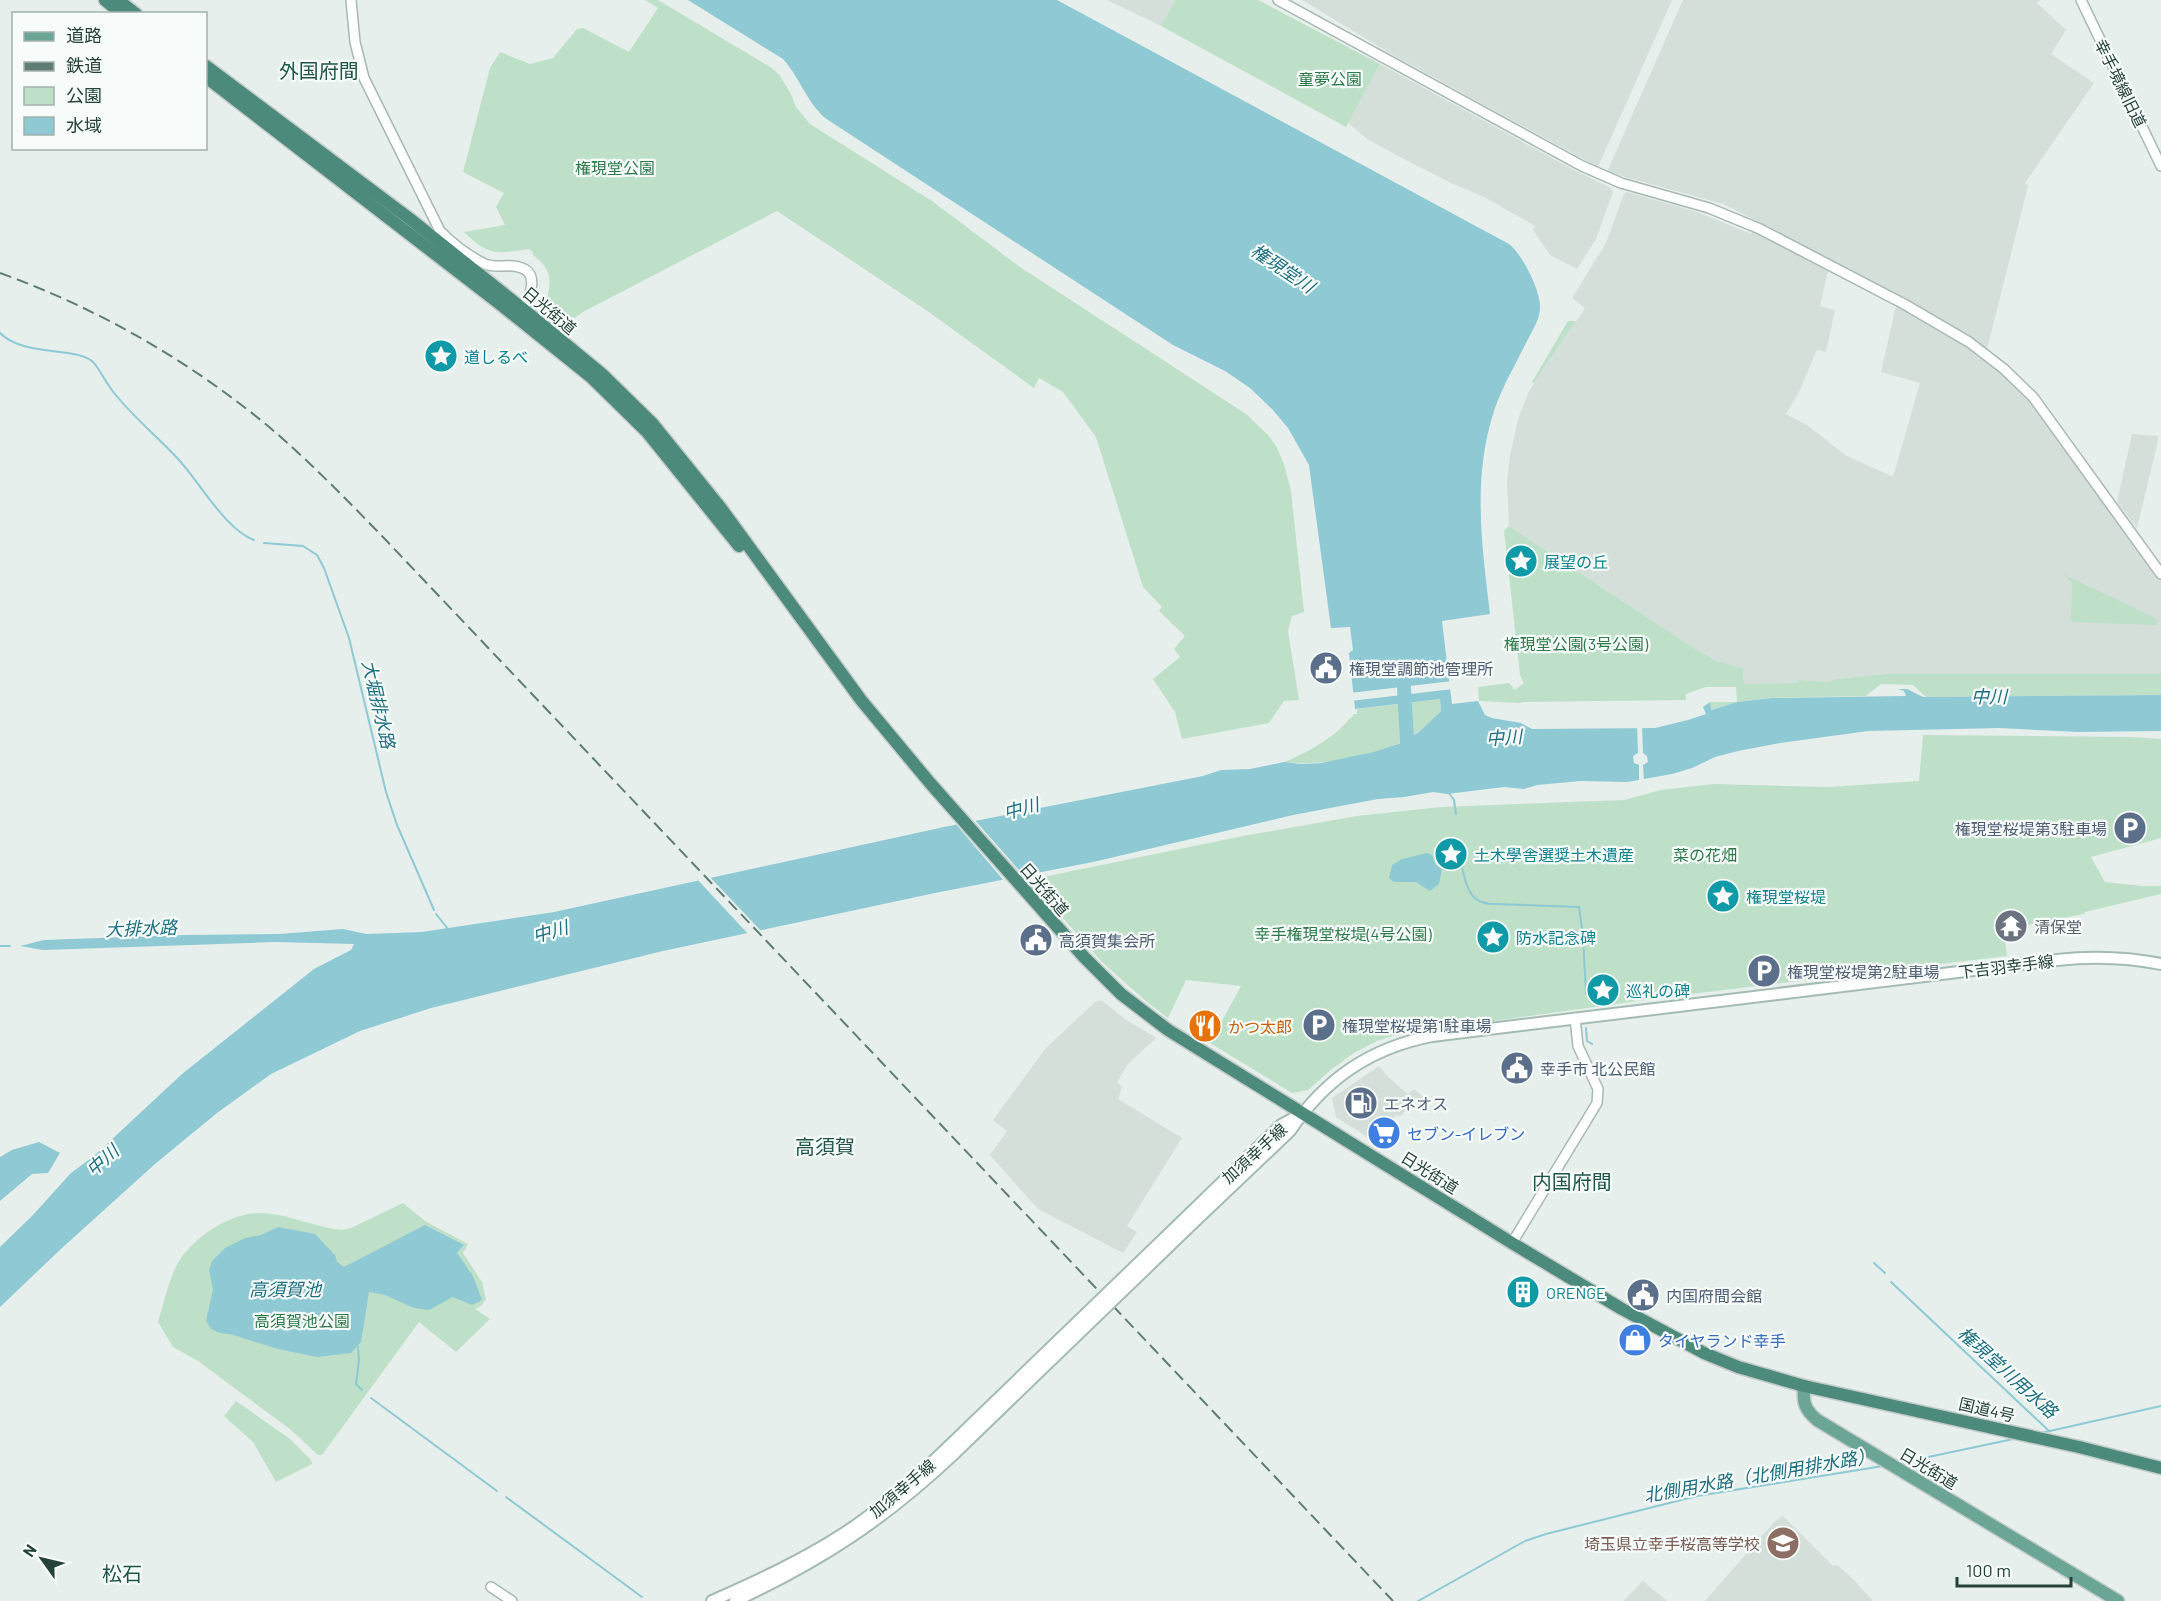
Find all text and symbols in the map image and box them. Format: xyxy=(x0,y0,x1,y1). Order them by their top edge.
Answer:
legend xyxy=(12,12,207,150)
text: 道路 xyxy=(66,24,102,46)
street label: 幸手境線旧道 xyxy=(2091,36,2151,130)
text: 鉄道 xyxy=(66,54,102,76)
district label: 外国府間 xyxy=(279,58,359,82)
park label: 童夢公園 xyxy=(1298,69,1362,88)
text: 公園 xyxy=(66,84,102,106)
text: 水域 xyxy=(66,114,102,136)
park label: 権現堂公園 xyxy=(575,158,655,177)
water label: 権現堂川 xyxy=(1247,239,1321,298)
street label: 日光街道 xyxy=(519,282,581,338)
place icon: 道しるべ xyxy=(423,338,459,374)
place label: 道しるべ xyxy=(464,347,528,366)
place icon: 展望の丘 xyxy=(1503,543,1539,579)
place label: 展望の丘 xyxy=(1544,552,1608,571)
park label: 権現堂公園(3号公園) xyxy=(1504,634,1649,653)
public building icon: 権現堂調節池管理所 xyxy=(1308,650,1344,686)
water label: 大堀排水路 xyxy=(358,658,400,752)
place label: 権現堂調節池管理所 xyxy=(1349,659,1493,678)
water label: 中川 xyxy=(1971,685,2009,707)
water label: 中川 xyxy=(1485,725,1525,749)
water label: 中川 xyxy=(1001,792,1043,823)
parking icon: 権現堂桜堤第3駐車場 xyxy=(2112,810,2148,846)
place label: 権現堂桜堤第3駐車場 xyxy=(1955,819,2107,838)
place icon: 土木學舎選奨土木遺産 xyxy=(1433,836,1469,872)
place label: 土木學舎選奨土木遺産 xyxy=(1474,845,1634,864)
park label: 菜の花畑 xyxy=(1673,845,1737,864)
street label: 日光街道 xyxy=(1017,859,1073,919)
place icon: 権現堂桜堤 xyxy=(1705,878,1741,914)
place label: 権現堂桜堤 xyxy=(1746,887,1826,906)
temple icon: 清保堂 xyxy=(1993,908,2029,944)
water label: 中川 xyxy=(530,915,572,947)
water label: 大排水路 xyxy=(105,916,179,940)
place label: 清保堂 xyxy=(2034,917,2082,936)
place icon: 防水記念碑 xyxy=(1475,919,1511,955)
public building icon: 高須賀集会所 xyxy=(1018,922,1054,958)
park label: 幸手権現堂桜堤(4号公園) xyxy=(1254,924,1432,943)
place label: 防水記念碑 xyxy=(1516,928,1596,947)
place label: 高須賀集会所 xyxy=(1059,931,1155,950)
street label: 下吉羽幸手線 xyxy=(1957,951,2055,981)
parking icon: 権現堂桜堤第2駐車場 xyxy=(1746,953,1782,989)
place label: 権現堂桜堤第2駐車場 xyxy=(1787,962,1940,981)
place icon: 巡礼の碑 xyxy=(1585,972,1621,1008)
place label: 巡礼の碑 xyxy=(1626,981,1690,1000)
parking icon: 権現堂桜堤第1駐車場 xyxy=(1301,1007,1337,1043)
restaurant icon: かつ太郎 xyxy=(1187,1008,1223,1044)
place label: 権現堂桜堤第1駐車場 xyxy=(1342,1016,1492,1035)
place label: かつ太郎 xyxy=(1228,1017,1292,1036)
public building icon: 幸手市 北公民館 xyxy=(1499,1050,1535,1086)
place label: 幸手市 北公民館 xyxy=(1540,1059,1655,1078)
fuel station icon: エネオス xyxy=(1343,1085,1379,1121)
place label: エネオス xyxy=(1384,1094,1448,1113)
supermarket icon: セブン-イレブン xyxy=(1366,1115,1402,1151)
street label: 加須幸手線 xyxy=(1218,1119,1290,1187)
place label: セブン-イレブン xyxy=(1407,1124,1525,1143)
district label: 高須賀 xyxy=(795,1134,855,1158)
water label: 中川 xyxy=(81,1138,124,1180)
street label: 日光街道 xyxy=(1398,1147,1462,1197)
district label: 内国府間 xyxy=(1532,1169,1612,1193)
building icon: ORENGE xyxy=(1505,1274,1541,1310)
public building icon: 内国府間会館 xyxy=(1625,1277,1661,1313)
water label: 高須賀池 xyxy=(249,1278,323,1300)
place label: ORENGE xyxy=(1546,1283,1606,1302)
place label: 内国府間会館 xyxy=(1666,1286,1762,1305)
park label: 高須賀池公園 xyxy=(254,1311,350,1330)
shop icon: タイヤランド幸手 xyxy=(1617,1322,1653,1358)
water label: 権現堂川用水路 xyxy=(1954,1322,2064,1424)
place label: タイヤランド幸手 xyxy=(1658,1331,1786,1350)
street label: 国道4号 xyxy=(1957,1393,2017,1425)
street label: 日光街道 xyxy=(1897,1443,1961,1493)
water label: 北側用水路（北側用排水路） xyxy=(1642,1444,1876,1506)
street label: 加須幸手線 xyxy=(865,1455,939,1521)
school or university icon: 埼玉県立幸手桜高等学校 xyxy=(1765,1525,1801,1561)
north arrow xyxy=(12,1529,72,1589)
place label: 埼玉県立幸手桜高等学校 xyxy=(1584,1534,1760,1553)
text: N xyxy=(18,1541,40,1560)
scale bar xyxy=(1957,1550,2071,1588)
text: 100 m xyxy=(1966,1559,2011,1581)
district label: 松石 xyxy=(102,1561,142,1585)

